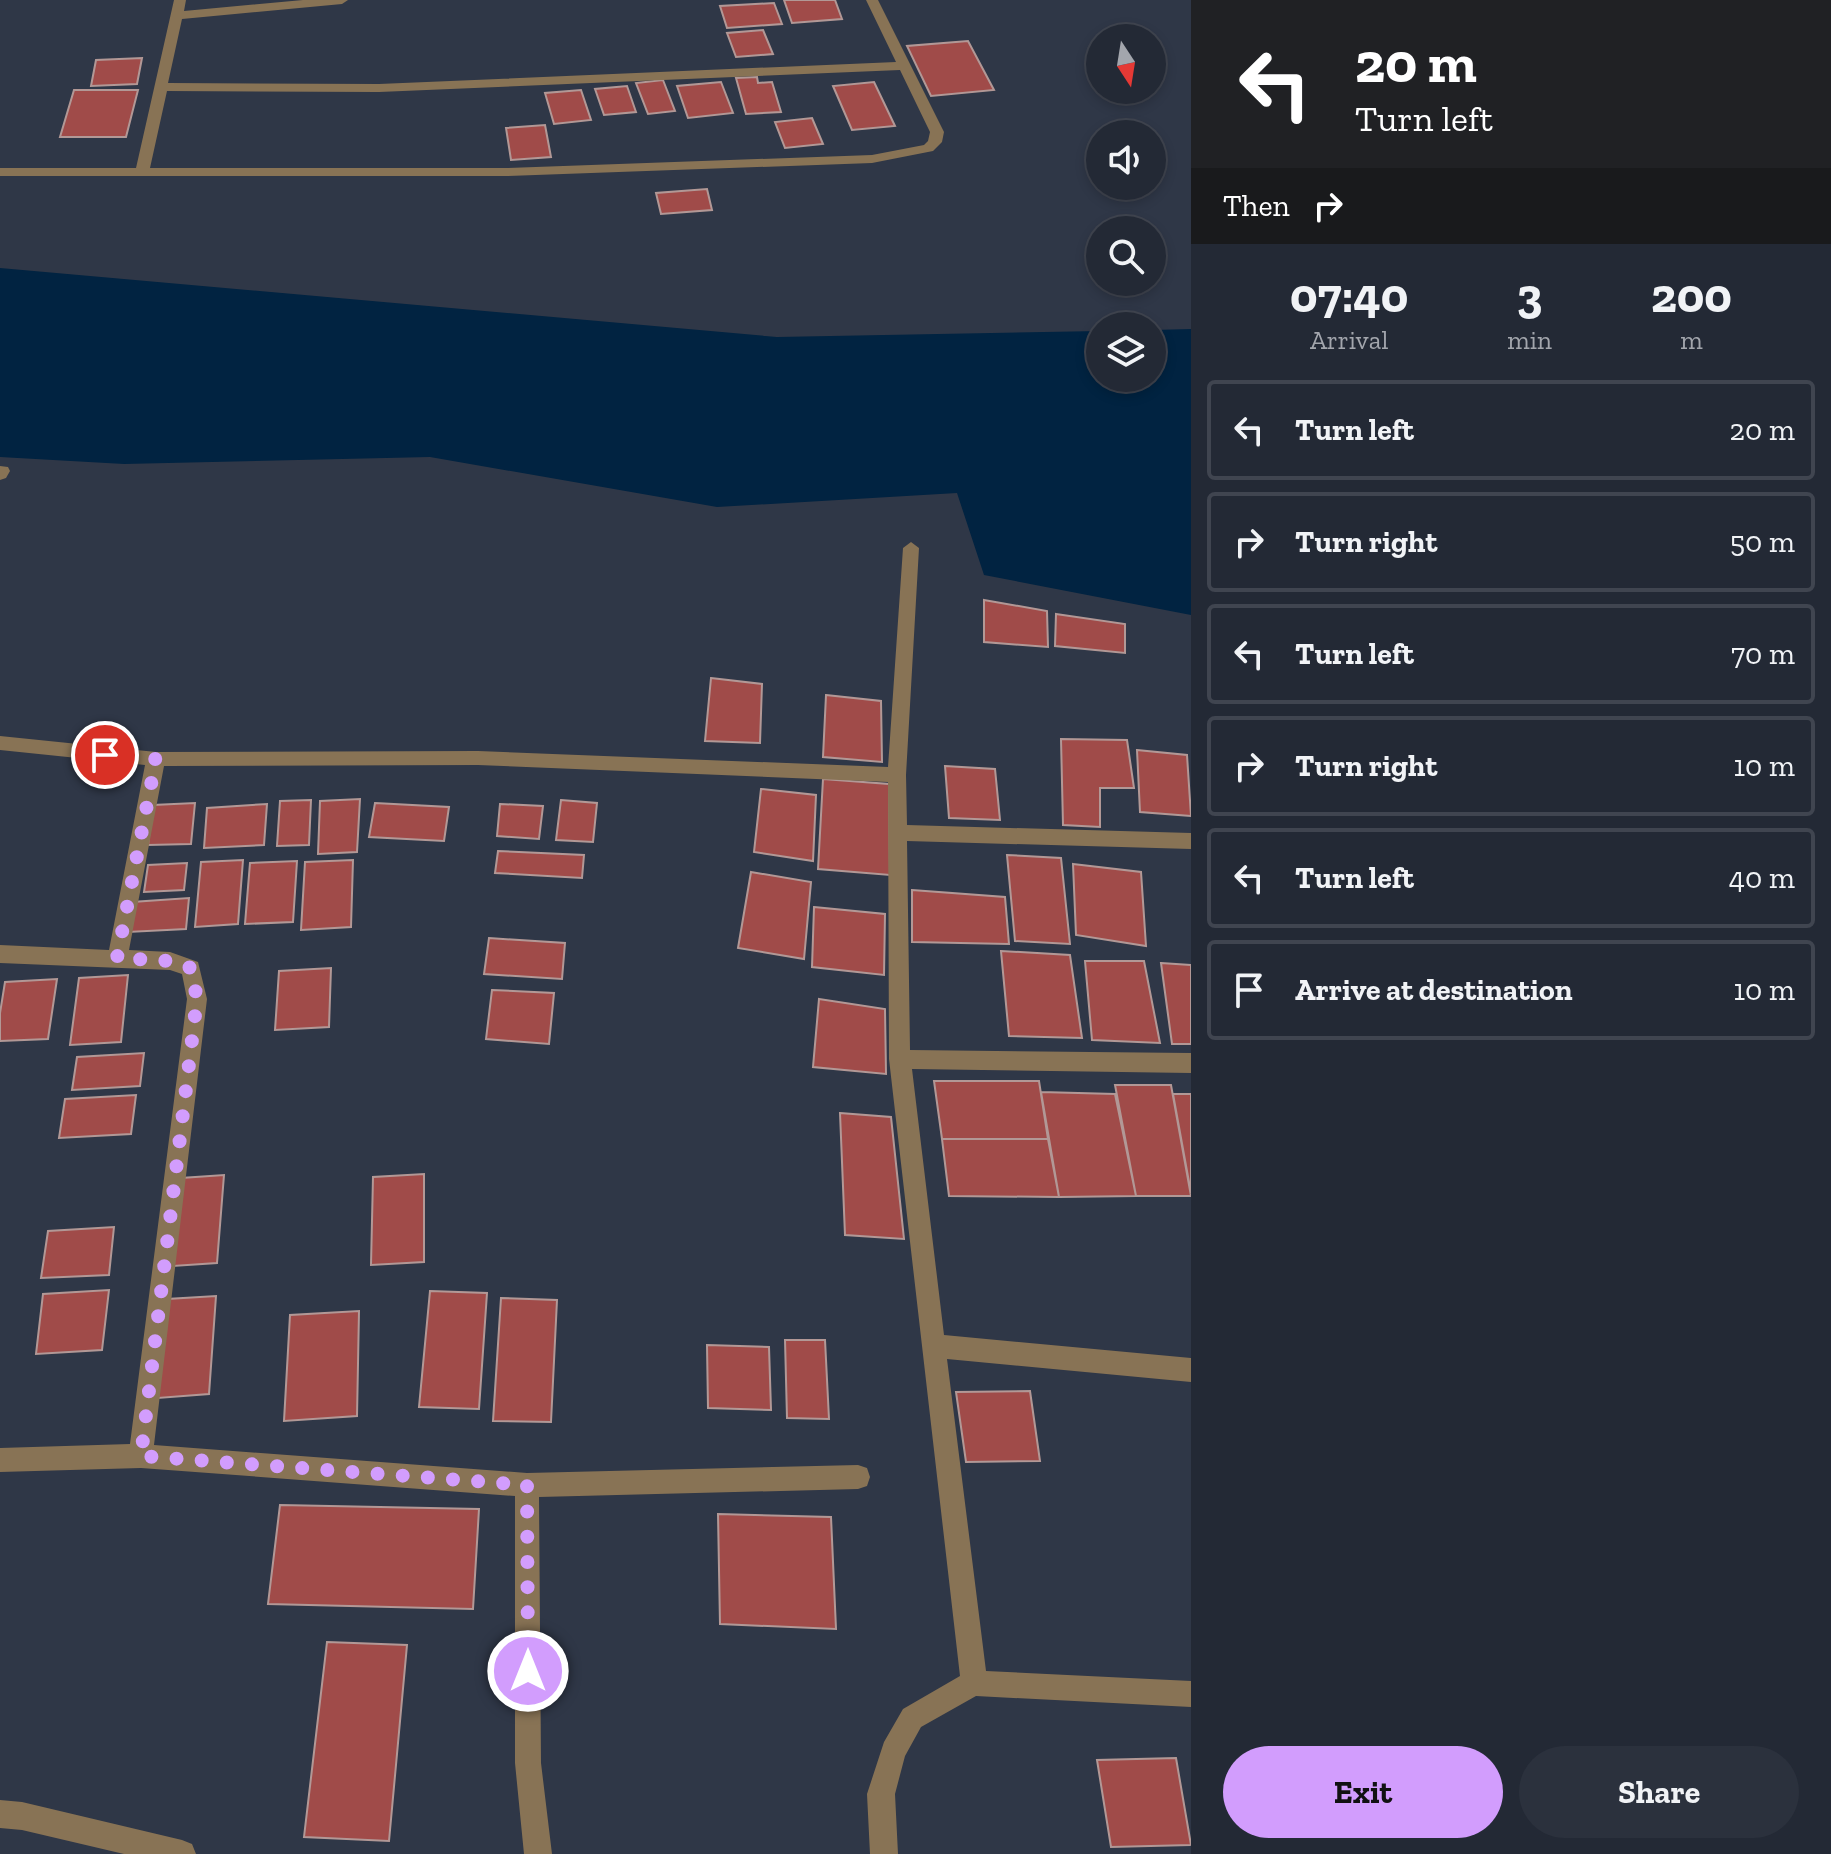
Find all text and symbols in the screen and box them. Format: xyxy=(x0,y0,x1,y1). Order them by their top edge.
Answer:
north arrow xyxy=(1086,24,1166,104)
map controls xyxy=(1086,24,1166,392)
text: 20 m xyxy=(1355,29,1477,96)
icon: left xyxy=(1223,32,1327,136)
text: Turn left xyxy=(1355,97,1493,140)
button: sound xyxy=(1086,120,1166,200)
icon: right xyxy=(1306,184,1350,228)
text: Then xyxy=(1223,188,1290,224)
button: search xyxy=(1086,216,1166,296)
text: 07:40 xyxy=(1290,267,1408,324)
text: 3 xyxy=(1517,267,1542,324)
text: 200 xyxy=(1651,267,1732,324)
button: layers xyxy=(1086,312,1166,392)
text: Arrival xyxy=(1310,324,1388,356)
text: min xyxy=(1507,324,1552,356)
text: m xyxy=(1680,324,1703,356)
icon: left xyxy=(1227,408,1271,452)
text: Turn left xyxy=(1295,412,1414,448)
text: 20 m xyxy=(1730,412,1795,448)
icon: right xyxy=(1227,520,1271,564)
text: Turn right xyxy=(1295,524,1437,560)
text: 50 m xyxy=(1730,524,1795,560)
icon: left xyxy=(1227,632,1271,676)
text: Turn left xyxy=(1295,636,1414,672)
text: 70 m xyxy=(1731,636,1795,672)
pin xyxy=(71,721,139,789)
icon: arrive xyxy=(83,733,127,777)
icon: right xyxy=(1227,744,1271,788)
text: Turn right xyxy=(1295,748,1437,784)
text: 10 m xyxy=(1733,748,1795,784)
icon: left xyxy=(1227,856,1271,900)
text: Turn left xyxy=(1295,860,1414,896)
text: 40 m xyxy=(1729,860,1795,896)
icon: arrive xyxy=(1227,968,1271,1012)
text: Arrive at destination xyxy=(1295,972,1572,1008)
text: 10 m xyxy=(1733,972,1795,1008)
position arrow xyxy=(486,1629,570,1713)
button: Exit xyxy=(1223,1746,1503,1838)
button: Share xyxy=(1519,1746,1799,1838)

